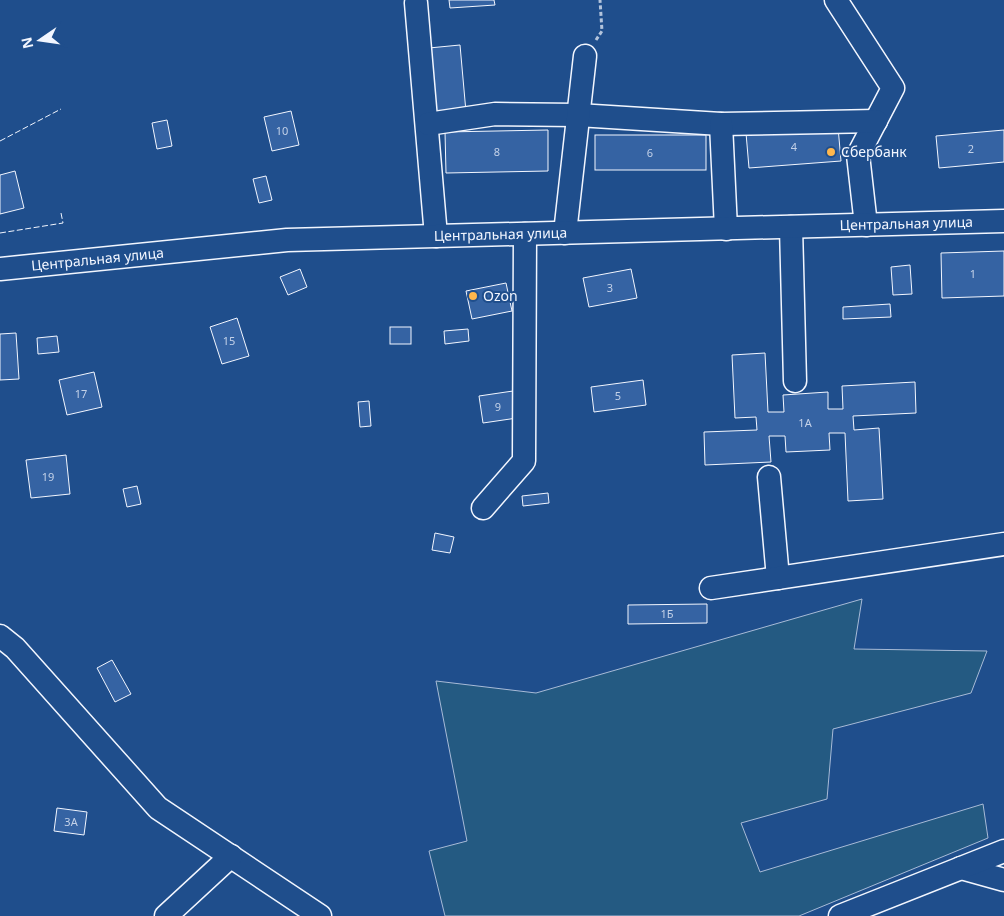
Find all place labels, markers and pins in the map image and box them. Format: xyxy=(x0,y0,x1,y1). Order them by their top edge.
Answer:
place label: Сбербанк xyxy=(841,142,907,161)
marker: Сбербанк xyxy=(825,146,837,158)
place label: Ozon xyxy=(483,286,518,305)
marker: Ozon xyxy=(467,290,479,302)

